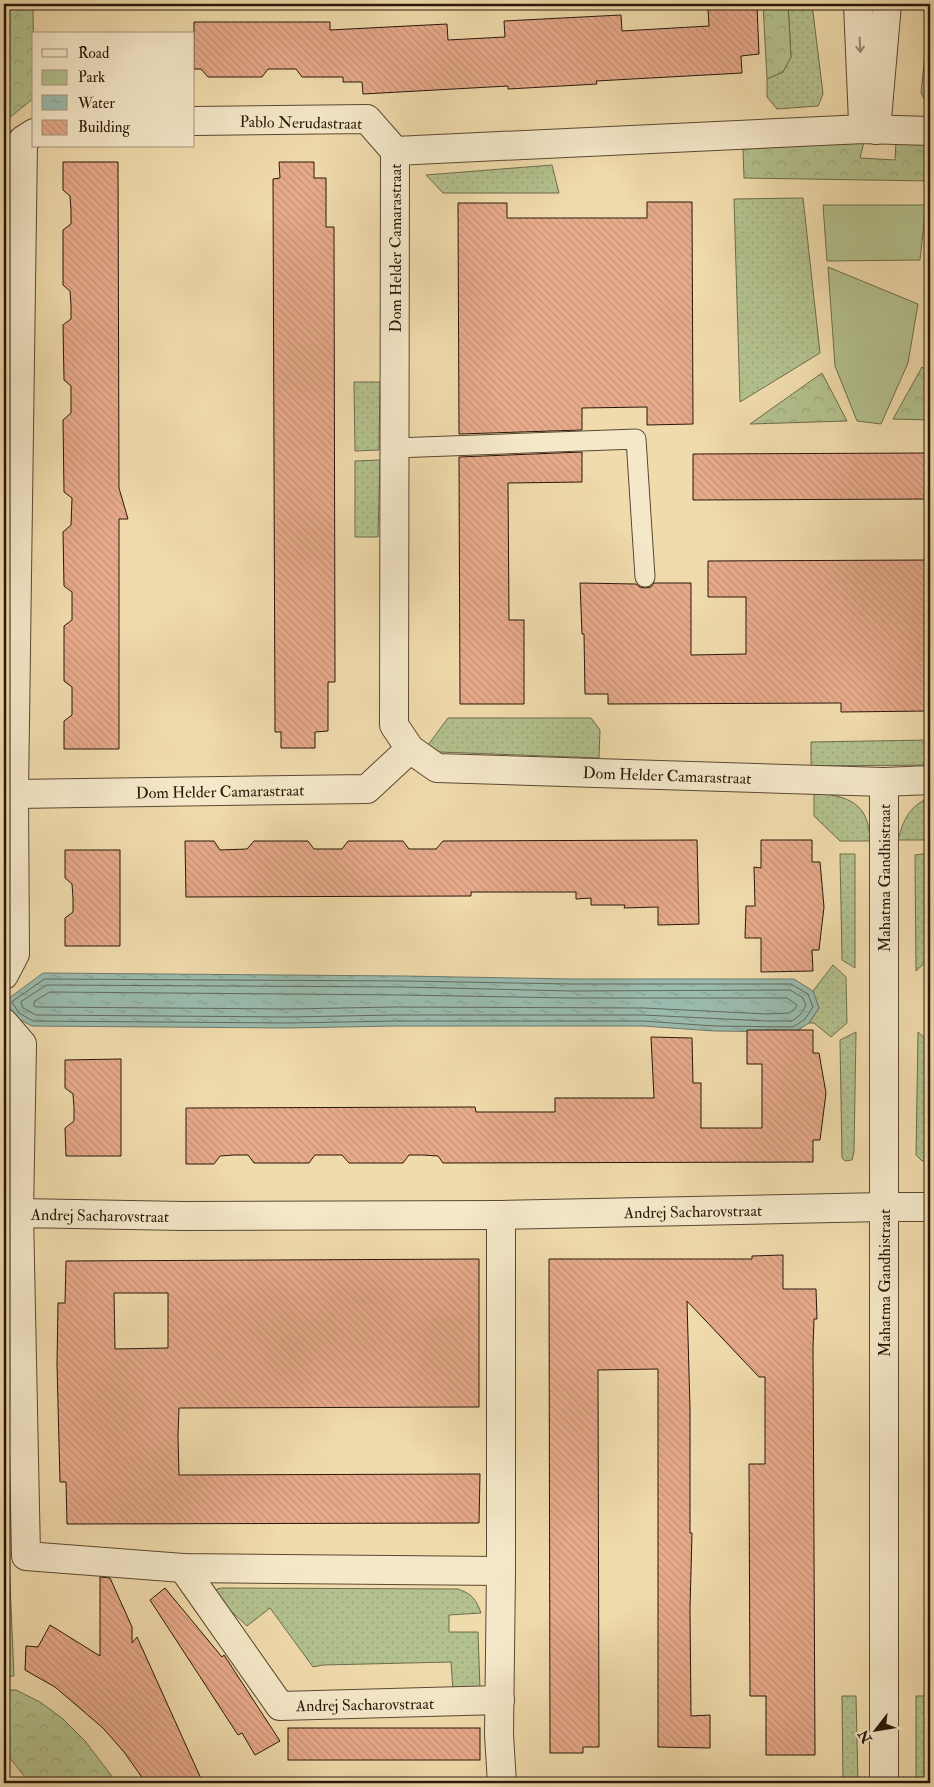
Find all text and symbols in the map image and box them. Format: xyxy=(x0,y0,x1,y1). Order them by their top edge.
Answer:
legend xyxy=(32,32,195,148)
one-way arrow xyxy=(855,37,864,53)
text: Road xyxy=(78,44,110,63)
text: Park xyxy=(78,68,105,87)
text: Water xyxy=(77,94,115,113)
street label: Pablo Nerudastraat xyxy=(239,112,363,134)
text: Building xyxy=(78,118,130,137)
street label: Dom Helder Camarastraat xyxy=(386,164,406,332)
street label: Dom Helder Camarastraat xyxy=(582,763,752,789)
street label: Dom Helder Camarastraat xyxy=(135,781,305,803)
street label: Mahatma Gandhistraat xyxy=(875,804,895,952)
street label: Andrej Sacharovstraat xyxy=(623,1201,762,1223)
street label: Andrej Sacharovstraat xyxy=(30,1205,169,1227)
street label: Mahatma Gandhistraat xyxy=(875,1209,895,1357)
street label: Andrej Sacharovstraat xyxy=(295,1694,434,1716)
north arrow xyxy=(852,1704,902,1754)
text: N xyxy=(855,1726,876,1747)

